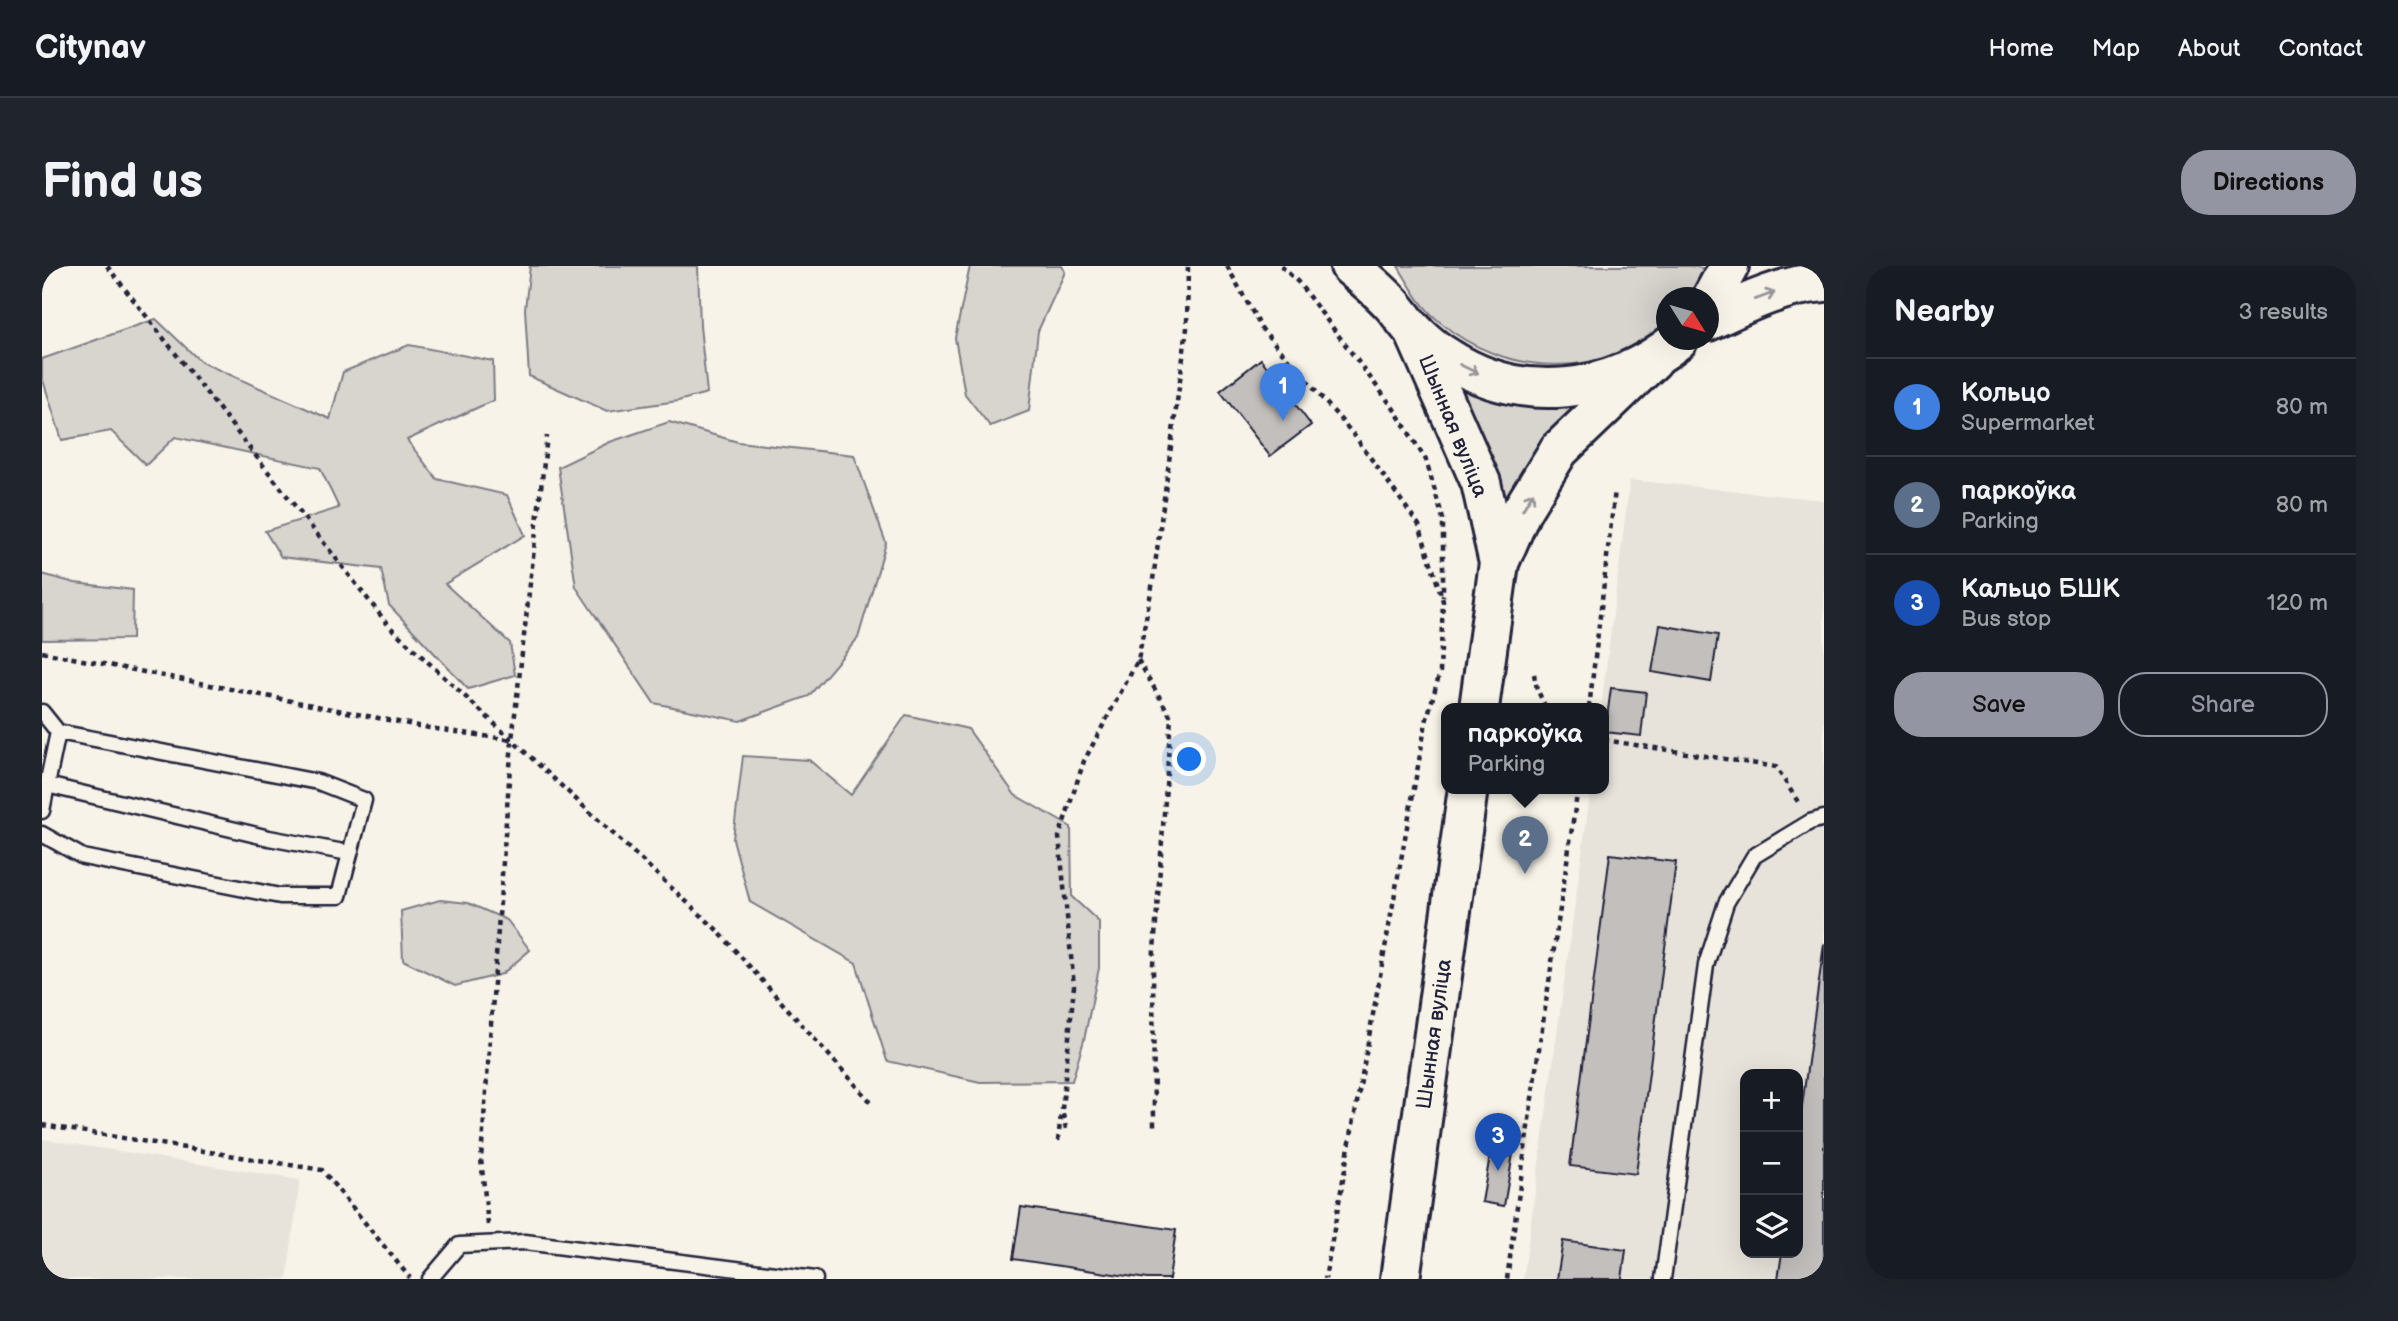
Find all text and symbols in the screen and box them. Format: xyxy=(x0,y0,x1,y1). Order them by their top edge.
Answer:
text: Citynav xyxy=(35,28,146,68)
text: Home xyxy=(1989,34,2054,63)
text: Map xyxy=(2092,34,2140,63)
text: About xyxy=(2178,34,2240,63)
text: Contact xyxy=(2278,34,2363,63)
button: Directions xyxy=(2181,150,2356,215)
text: Find us xyxy=(42,153,203,212)
north arrow xyxy=(1656,287,1719,350)
one-way arrow xyxy=(1753,289,1775,301)
text: Nearby xyxy=(1894,294,1994,330)
text: 3 results xyxy=(2239,298,2328,326)
street label: Шынная вуліца xyxy=(1413,351,1493,501)
pin: 1 xyxy=(1260,363,1306,421)
one-way arrow xyxy=(1458,363,1479,377)
text: Кольцо xyxy=(1961,378,2050,409)
text: 1 xyxy=(1912,393,1922,421)
text: 80 m xyxy=(2276,393,2328,421)
text: Supermarket xyxy=(1961,409,2095,437)
text: паркоўка xyxy=(1961,476,2076,507)
text: 2 xyxy=(1910,491,1924,519)
text: 80 m xyxy=(2276,491,2328,519)
one-way arrow xyxy=(1521,492,1535,512)
text: Parking xyxy=(1961,507,2039,535)
text: Кальцо БШК xyxy=(1961,574,2120,605)
text: 3 xyxy=(1910,589,1924,617)
text: 120 m xyxy=(2267,589,2328,617)
text: Bus stop xyxy=(1961,605,2051,633)
button: Save xyxy=(1894,672,2104,737)
button: Share xyxy=(2118,672,2328,737)
popup xyxy=(1441,703,1609,794)
text: паркоўка xyxy=(1468,719,1582,750)
your location xyxy=(1172,742,1206,776)
text: Parking xyxy=(1468,750,1545,778)
pin: 2 xyxy=(1502,816,1548,874)
street label: Шынная вуліца xyxy=(1411,957,1457,1111)
map controls xyxy=(1740,1069,1803,1258)
button: + xyxy=(1740,1069,1803,1132)
pin: 3 xyxy=(1475,1113,1521,1171)
button: − xyxy=(1740,1132,1803,1195)
button: layers xyxy=(1740,1195,1803,1258)

